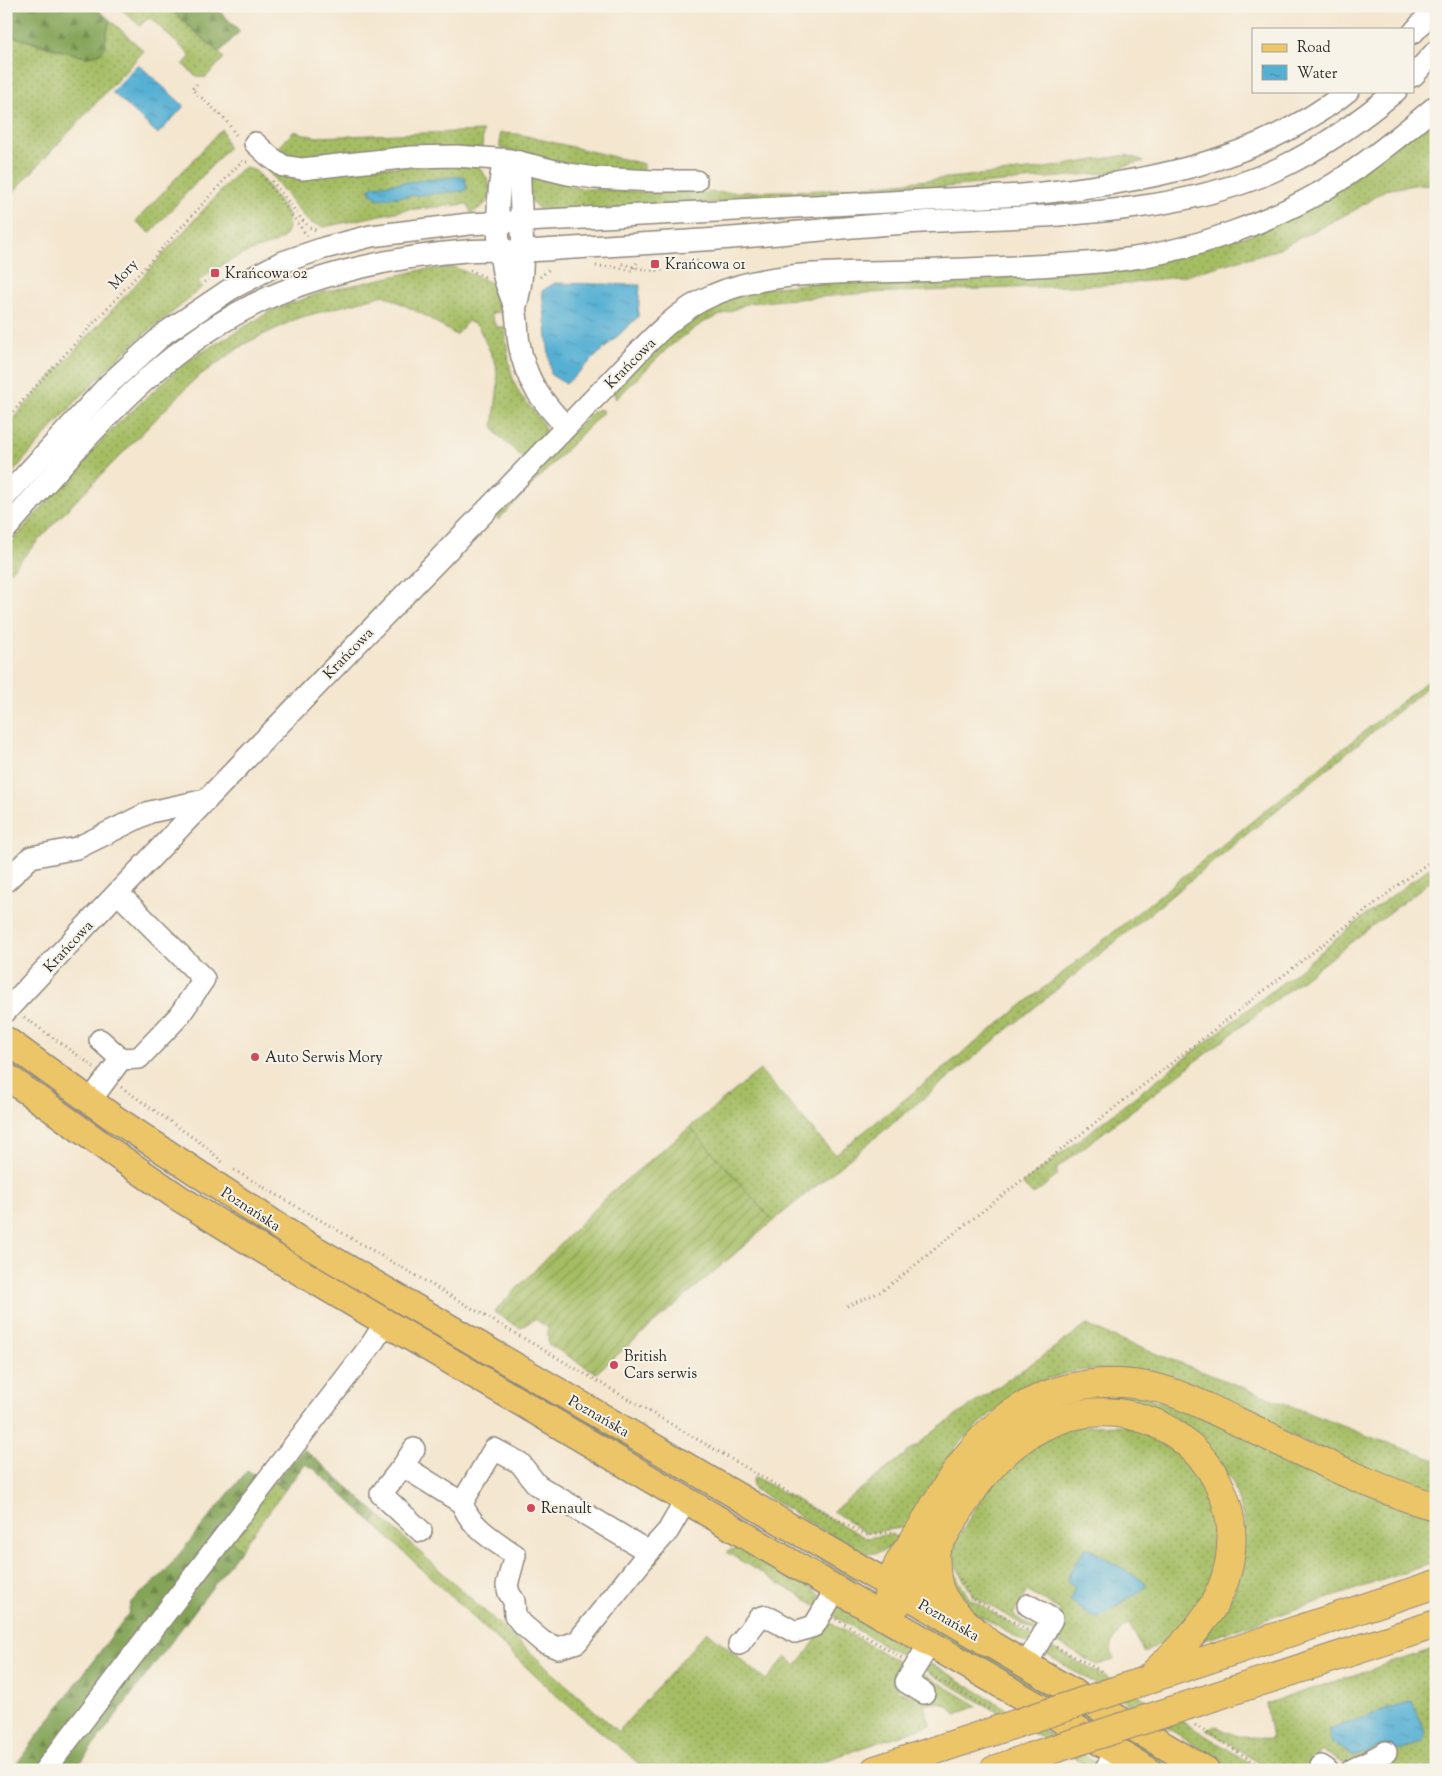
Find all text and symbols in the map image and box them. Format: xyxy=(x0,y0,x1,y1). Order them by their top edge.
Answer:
legend xyxy=(1252,28,1414,92)
text: Road xyxy=(1297,38,1331,59)
text: Water xyxy=(1297,64,1338,85)
street label: Mory xyxy=(105,255,144,295)
place label: Krańcowa 01 xyxy=(665,255,746,276)
marker: Krańcowa 01 xyxy=(649,258,661,270)
place label: Krańcowa 02 xyxy=(225,264,308,285)
marker: Krańcowa 02 xyxy=(209,267,221,279)
street label: Krańcowa xyxy=(601,334,661,394)
street label: Krańcowa xyxy=(319,623,379,685)
street label: Krańcowa xyxy=(39,916,99,978)
place label: Auto Serwis Mory xyxy=(265,1048,383,1069)
marker: Auto Serwis Mory xyxy=(249,1051,261,1063)
street label: Poznańska xyxy=(216,1183,284,1237)
place label: British Cars serwis xyxy=(624,1347,697,1385)
marker: British Cars serwis xyxy=(608,1359,620,1371)
street label: Poznańska xyxy=(564,1391,633,1443)
place label: Renault xyxy=(541,1499,592,1520)
marker: Renault xyxy=(525,1502,537,1514)
street label: Poznańska xyxy=(914,1595,983,1647)

